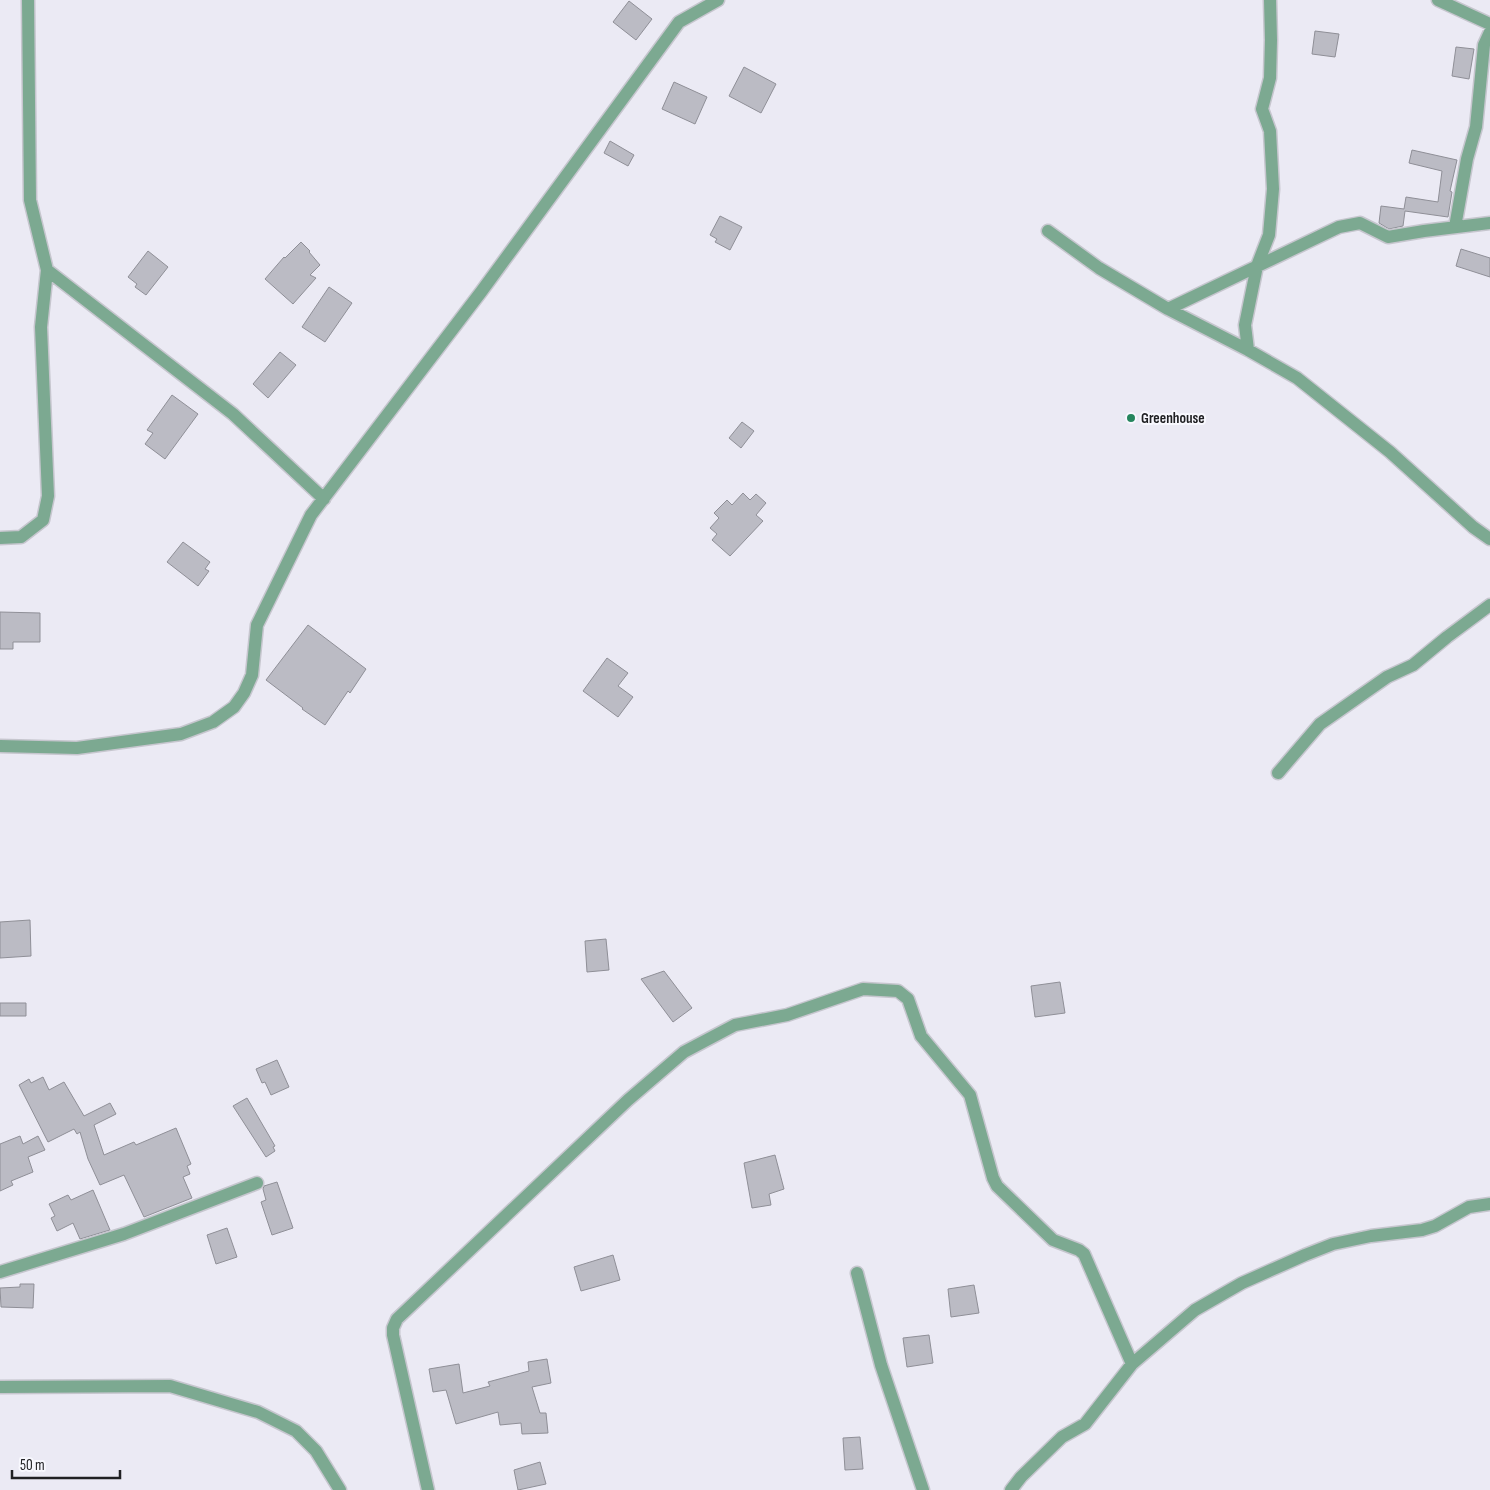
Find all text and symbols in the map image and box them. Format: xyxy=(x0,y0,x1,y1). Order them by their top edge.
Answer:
place label: Greenhouse xyxy=(1141,409,1205,428)
marker: Greenhouse xyxy=(1125,412,1137,424)
scale bar xyxy=(12,1448,120,1480)
text: 50 m xyxy=(20,1456,45,1475)

